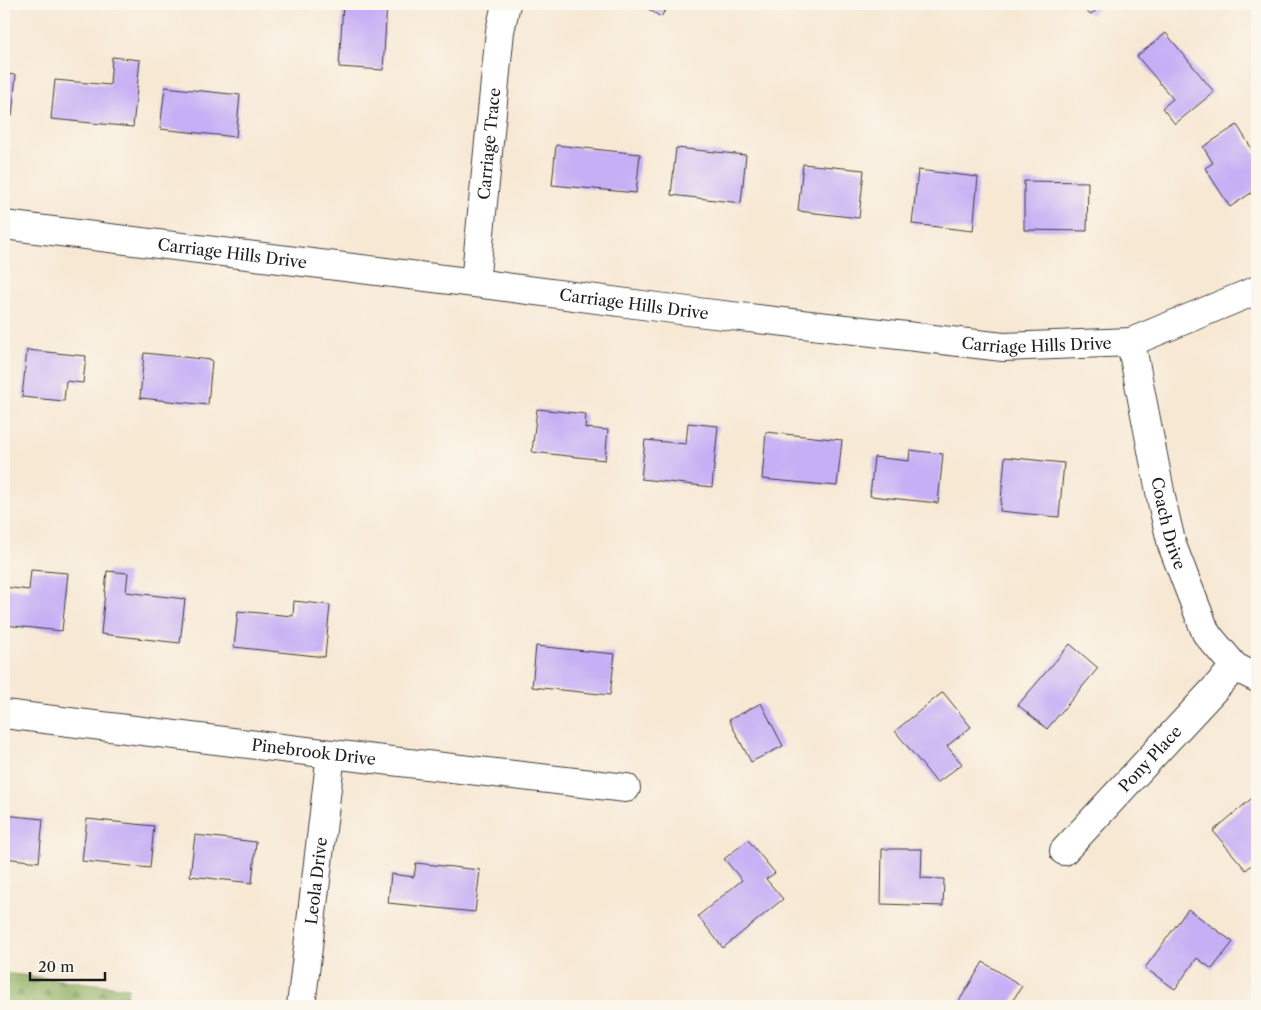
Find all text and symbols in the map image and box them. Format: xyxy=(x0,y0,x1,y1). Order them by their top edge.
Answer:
street label: Carriage Trace xyxy=(473,87,504,201)
street label: Carriage Hills Drive xyxy=(157,234,308,272)
street label: Carriage Hills Drive xyxy=(558,284,710,323)
street label: Carriage Hills Drive xyxy=(961,332,1112,357)
street label: Coach Drive xyxy=(1147,475,1190,572)
street label: Pony Place xyxy=(1114,721,1186,796)
street label: Pinebrook Drive xyxy=(250,734,377,769)
street label: Leola Drive xyxy=(301,836,331,926)
scale bar xyxy=(30,950,105,982)
text: 20 m xyxy=(38,957,74,976)

